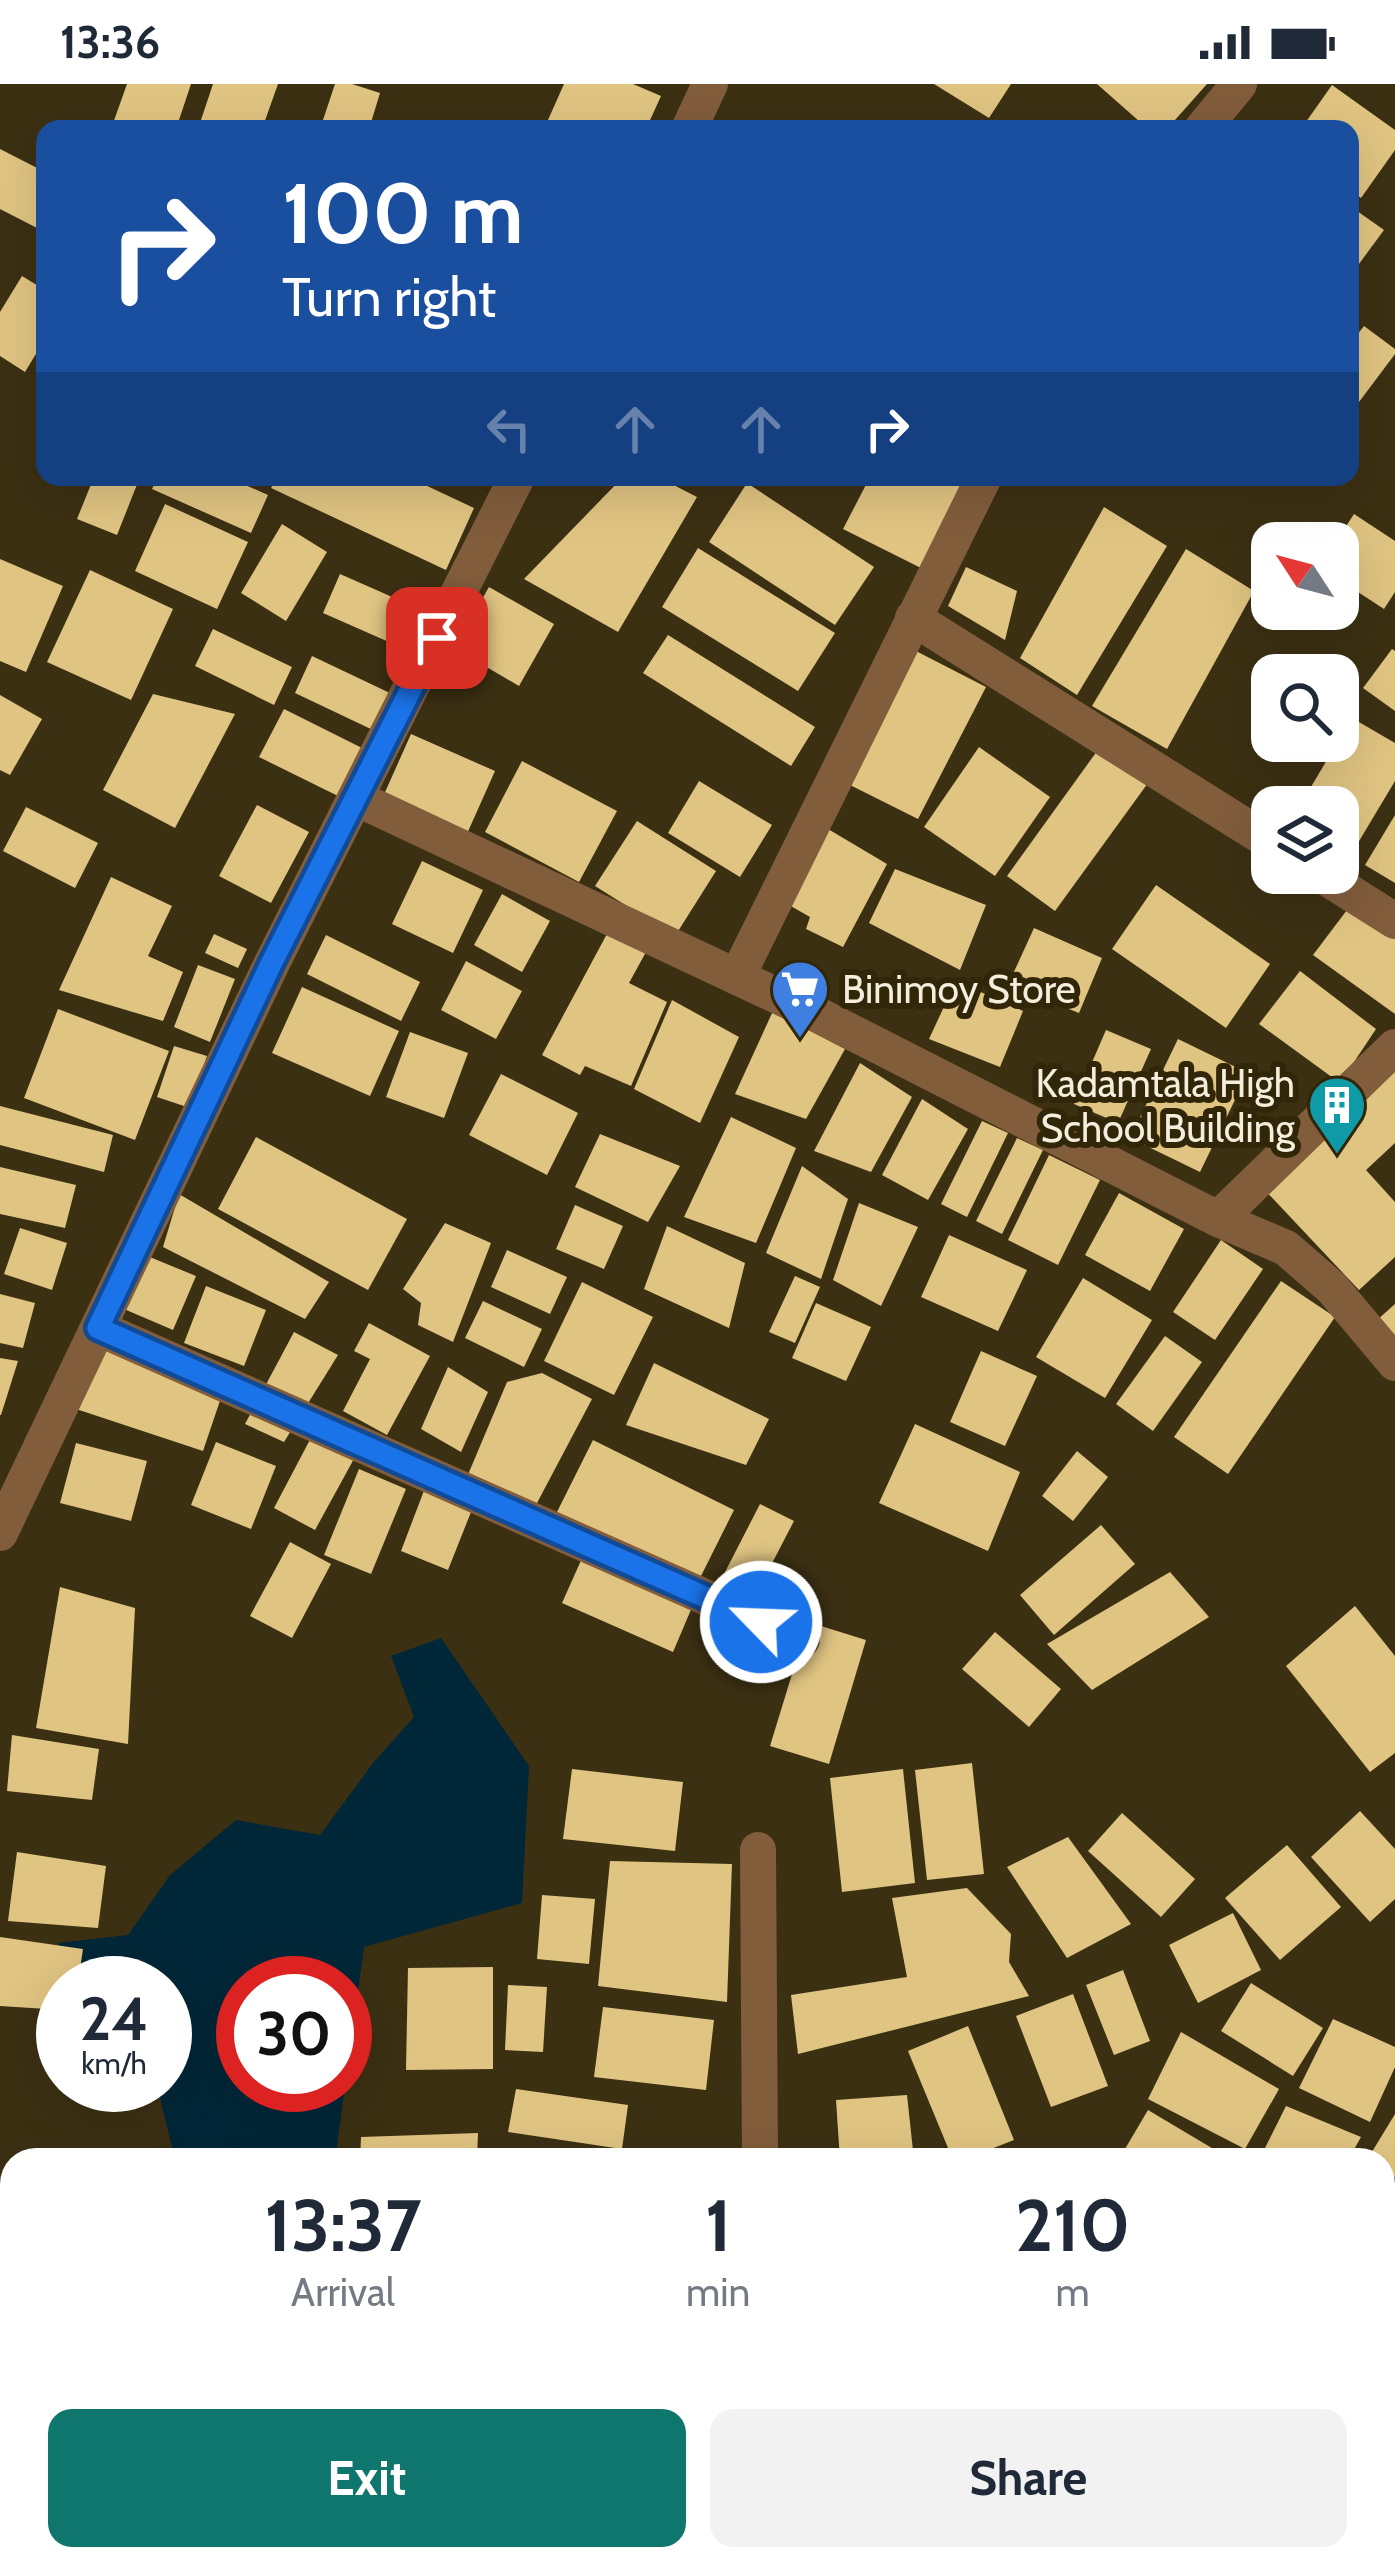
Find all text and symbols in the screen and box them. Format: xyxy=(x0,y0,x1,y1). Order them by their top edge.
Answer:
text: 13:36 xyxy=(60,15,160,69)
text: 100 m xyxy=(282,162,524,264)
icon: right xyxy=(84,168,240,324)
text: Turn right xyxy=(282,264,496,330)
icon: left xyxy=(476,396,542,462)
icon: ahead xyxy=(602,396,668,462)
icon: ahead xyxy=(728,396,794,462)
icon: right xyxy=(854,396,920,462)
north arrow xyxy=(1251,522,1359,630)
map controls xyxy=(1251,522,1359,894)
pin xyxy=(386,587,488,689)
icon: arrive xyxy=(404,605,470,671)
button: search xyxy=(1251,654,1359,762)
button: layers xyxy=(1251,786,1359,894)
supermarket icon: Binimoy Store xyxy=(769,958,831,1040)
place label: Binimoy Store xyxy=(842,965,1076,1013)
place label: Kadamtala High School Building xyxy=(1035,1059,1296,1152)
building icon: Kadamtala High School Building xyxy=(1306,1074,1368,1156)
position arrow xyxy=(698,1559,824,1685)
speed limit sign: 30 xyxy=(216,1956,372,2112)
text: 24 xyxy=(80,1982,149,2055)
text: km/h xyxy=(81,2045,147,2082)
text: 13:37 xyxy=(265,2182,421,2269)
text: 1 xyxy=(705,2182,731,2269)
text: 210 xyxy=(1015,2182,1130,2269)
text: Arrival xyxy=(291,2268,395,2316)
text: min xyxy=(686,2268,750,2316)
text: m xyxy=(1056,2268,1090,2316)
button: Exit xyxy=(48,2409,686,2547)
button: Share xyxy=(710,2409,1347,2547)

